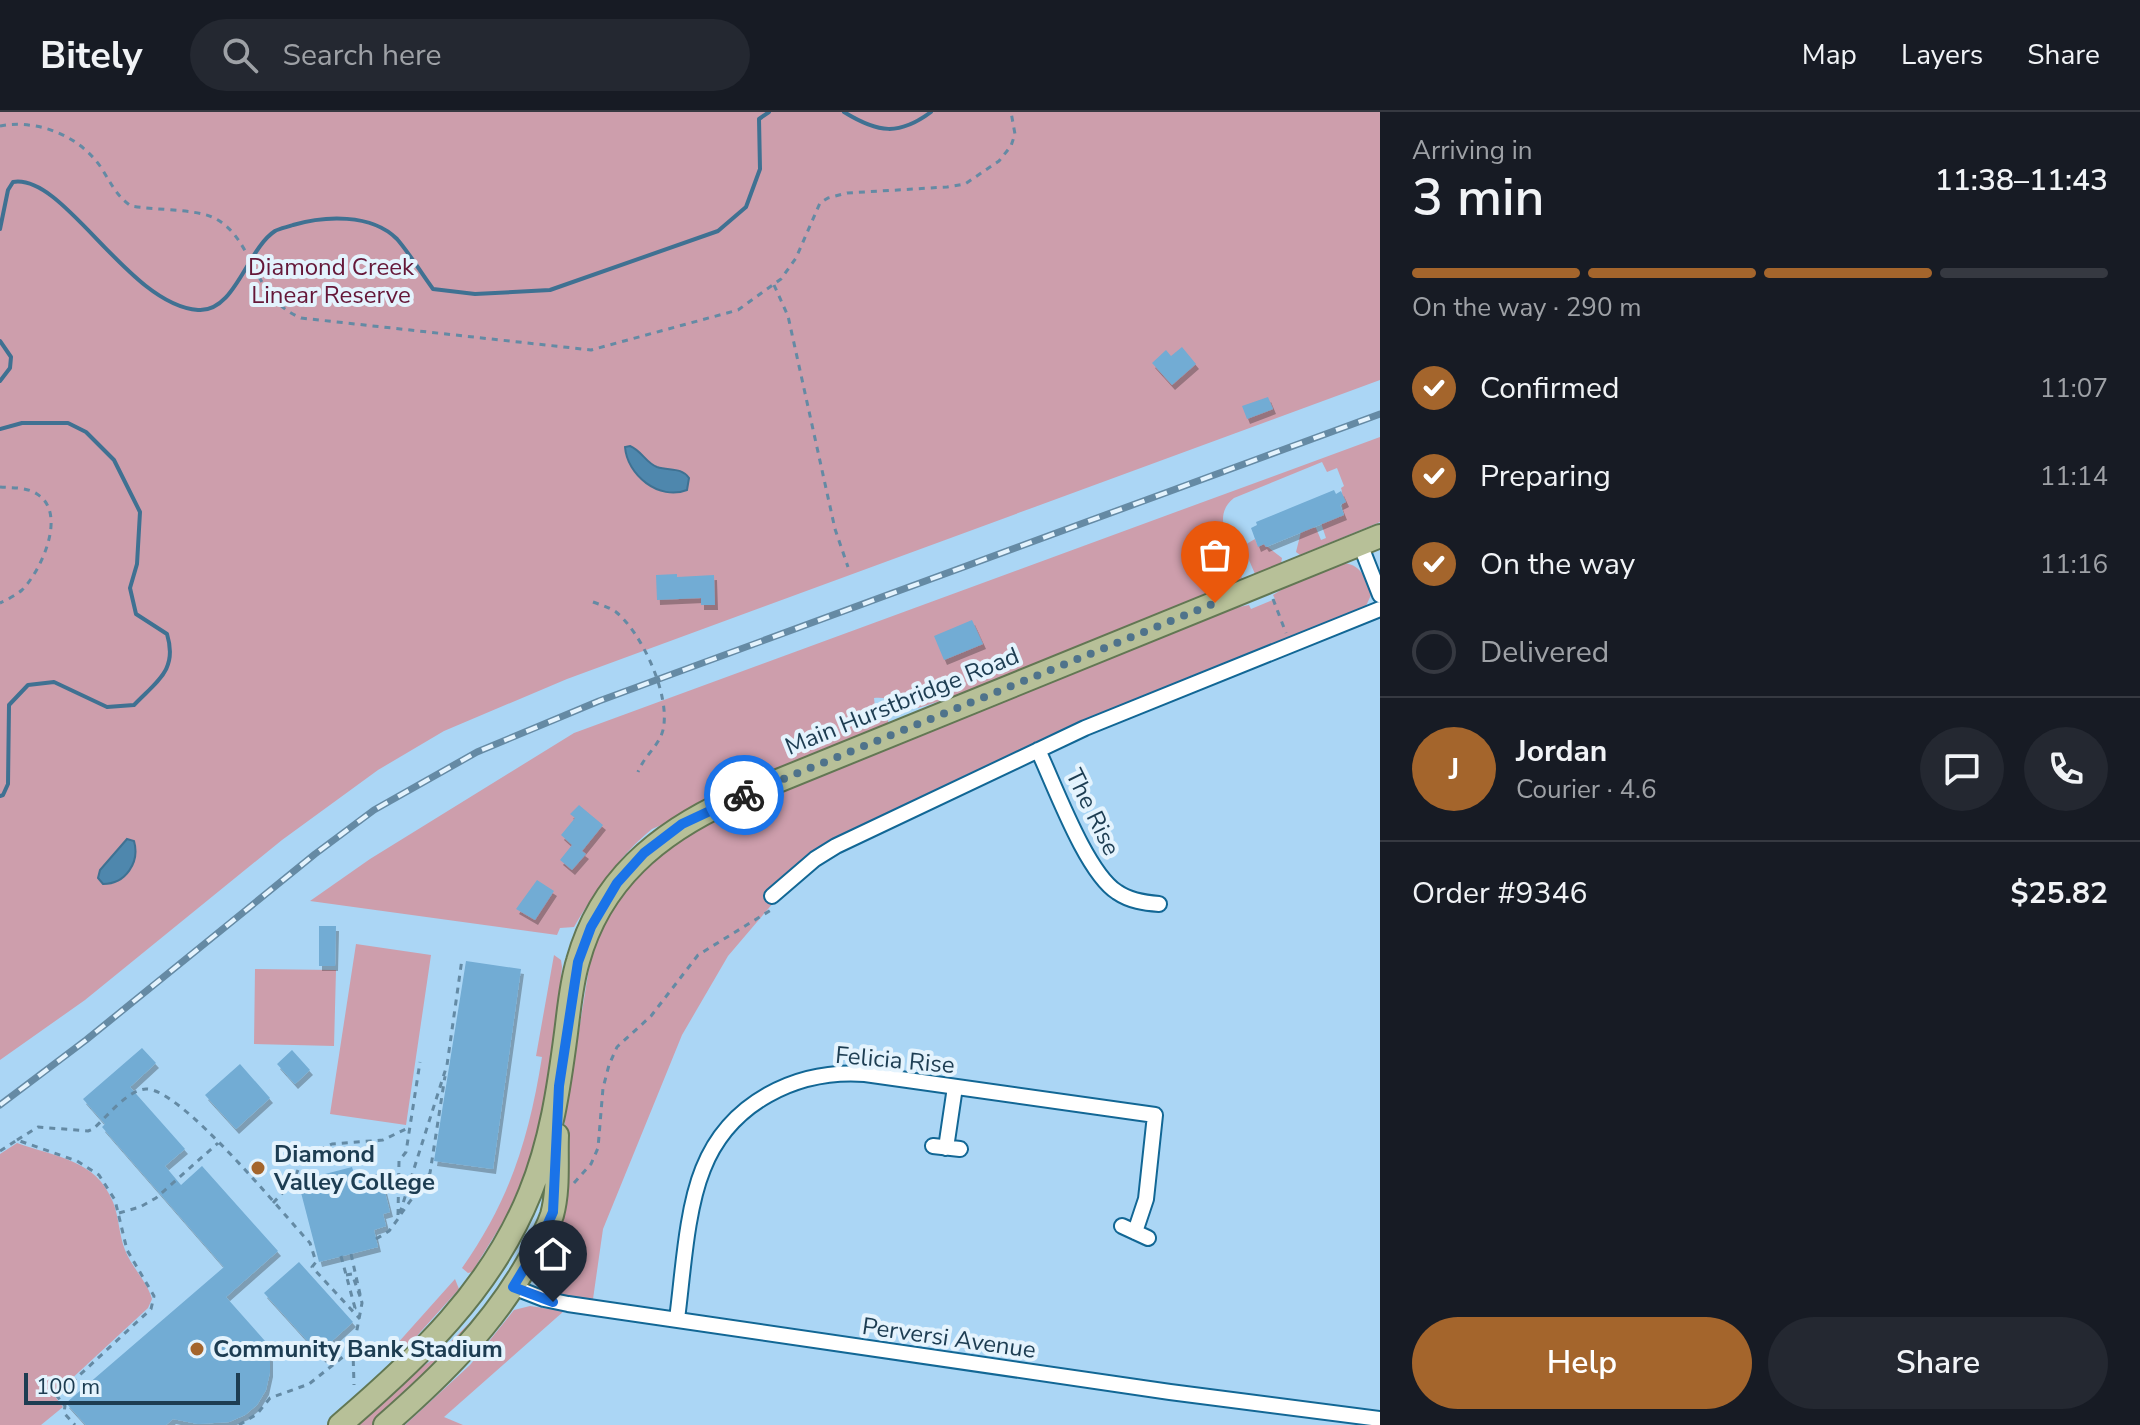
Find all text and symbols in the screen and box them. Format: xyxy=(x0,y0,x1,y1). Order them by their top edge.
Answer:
search box xyxy=(190,19,750,91)
text: Bitely xyxy=(40,30,142,81)
icon: search xyxy=(218,33,262,77)
text: Search here xyxy=(282,35,441,76)
text: Map xyxy=(1802,36,1857,74)
text: Layers xyxy=(1901,36,1983,74)
text: Share xyxy=(2027,36,2100,74)
text: Arriving in xyxy=(1412,133,1533,168)
text: 11:38–11:43 xyxy=(1935,160,2108,201)
text: 3 min xyxy=(1412,162,1545,233)
park label: Diamond Creek Linear Reserve xyxy=(248,251,415,311)
text: On the way · 290 m xyxy=(1412,290,1641,325)
icon: check xyxy=(1412,366,1456,410)
text: Confirmed xyxy=(1480,368,1620,409)
text: 11:07 xyxy=(2040,371,2108,406)
icon: check xyxy=(1412,454,1456,498)
text: Preparing xyxy=(1480,456,1611,497)
text: 11:14 xyxy=(2040,459,2108,494)
pin xyxy=(1181,521,1249,603)
icon: bag xyxy=(1193,533,1237,577)
icon: check xyxy=(1412,542,1456,586)
text: On the way xyxy=(1480,544,1635,585)
text: 11:16 xyxy=(2040,547,2108,582)
text: Delivered xyxy=(1480,632,1609,673)
street label: Main Hurstbridge Road xyxy=(780,639,1024,763)
button: chat xyxy=(1920,727,2004,811)
button: phone xyxy=(2024,727,2108,811)
text: Jordan xyxy=(1516,731,1607,772)
text: J xyxy=(1449,749,1459,790)
courier xyxy=(704,755,784,835)
street label: The Rise xyxy=(1058,763,1128,861)
text: Courier · 4.6 xyxy=(1516,772,1657,807)
icon: bike xyxy=(722,773,766,817)
text: Order #9346 xyxy=(1412,873,1587,914)
text: $25.82 xyxy=(2011,873,2108,914)
street label: Felicia Rise xyxy=(834,1039,956,1081)
place label: Diamond Valley College xyxy=(273,1138,435,1198)
marker: Diamond Valley College xyxy=(249,1159,267,1177)
pin xyxy=(519,1220,587,1302)
icon: home xyxy=(531,1232,575,1276)
street label: Perversi Avenue xyxy=(860,1310,1038,1366)
button: Help xyxy=(1412,1317,1752,1409)
button: Share xyxy=(1768,1317,2108,1409)
place label: Community Bank Stadium xyxy=(213,1333,503,1365)
marker: Community Bank Stadium xyxy=(188,1340,206,1358)
scale bar xyxy=(24,1369,240,1405)
text: 100 m xyxy=(36,1372,100,1402)

